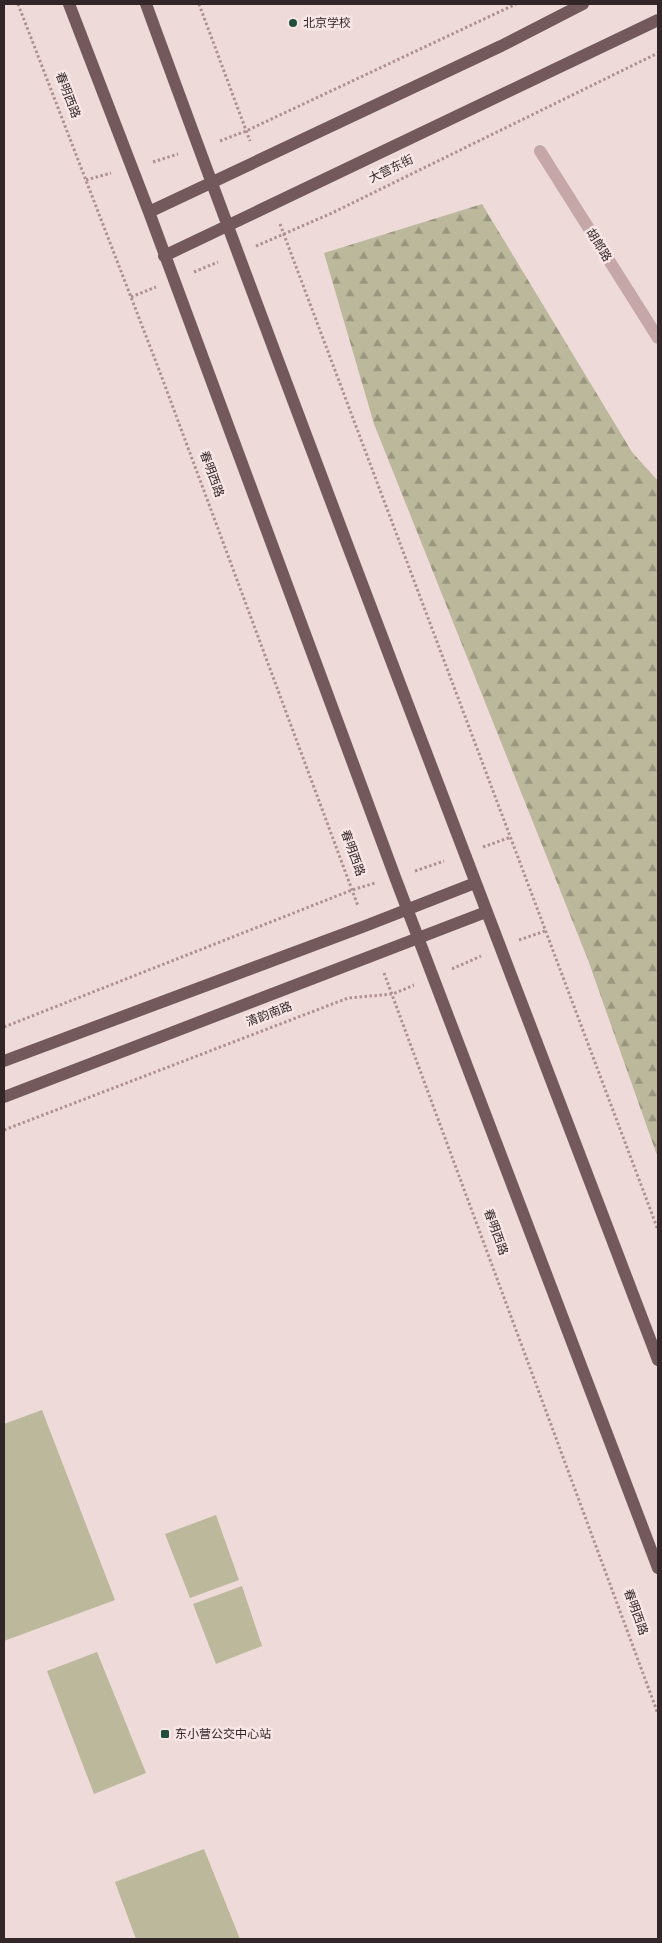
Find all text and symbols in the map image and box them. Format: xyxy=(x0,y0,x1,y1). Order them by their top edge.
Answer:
place label: 北京学校 xyxy=(303,16,351,30)
marker: 北京学校 xyxy=(287,17,299,29)
street label: 春明西路 xyxy=(53,70,83,120)
street label: 大营东街 xyxy=(366,152,416,186)
street label: 胡郎路 xyxy=(584,226,614,264)
street label: 春明西路 xyxy=(197,449,227,499)
street label: 春明西路 xyxy=(338,828,368,878)
street label: 清韵南路 xyxy=(244,999,294,1029)
street label: 春明西路 xyxy=(481,1207,511,1257)
street label: 春明西路 xyxy=(621,1587,651,1637)
place label: 东小营公交中心站 xyxy=(175,1727,271,1741)
marker: 东小营公交中心站 xyxy=(159,1728,171,1740)

